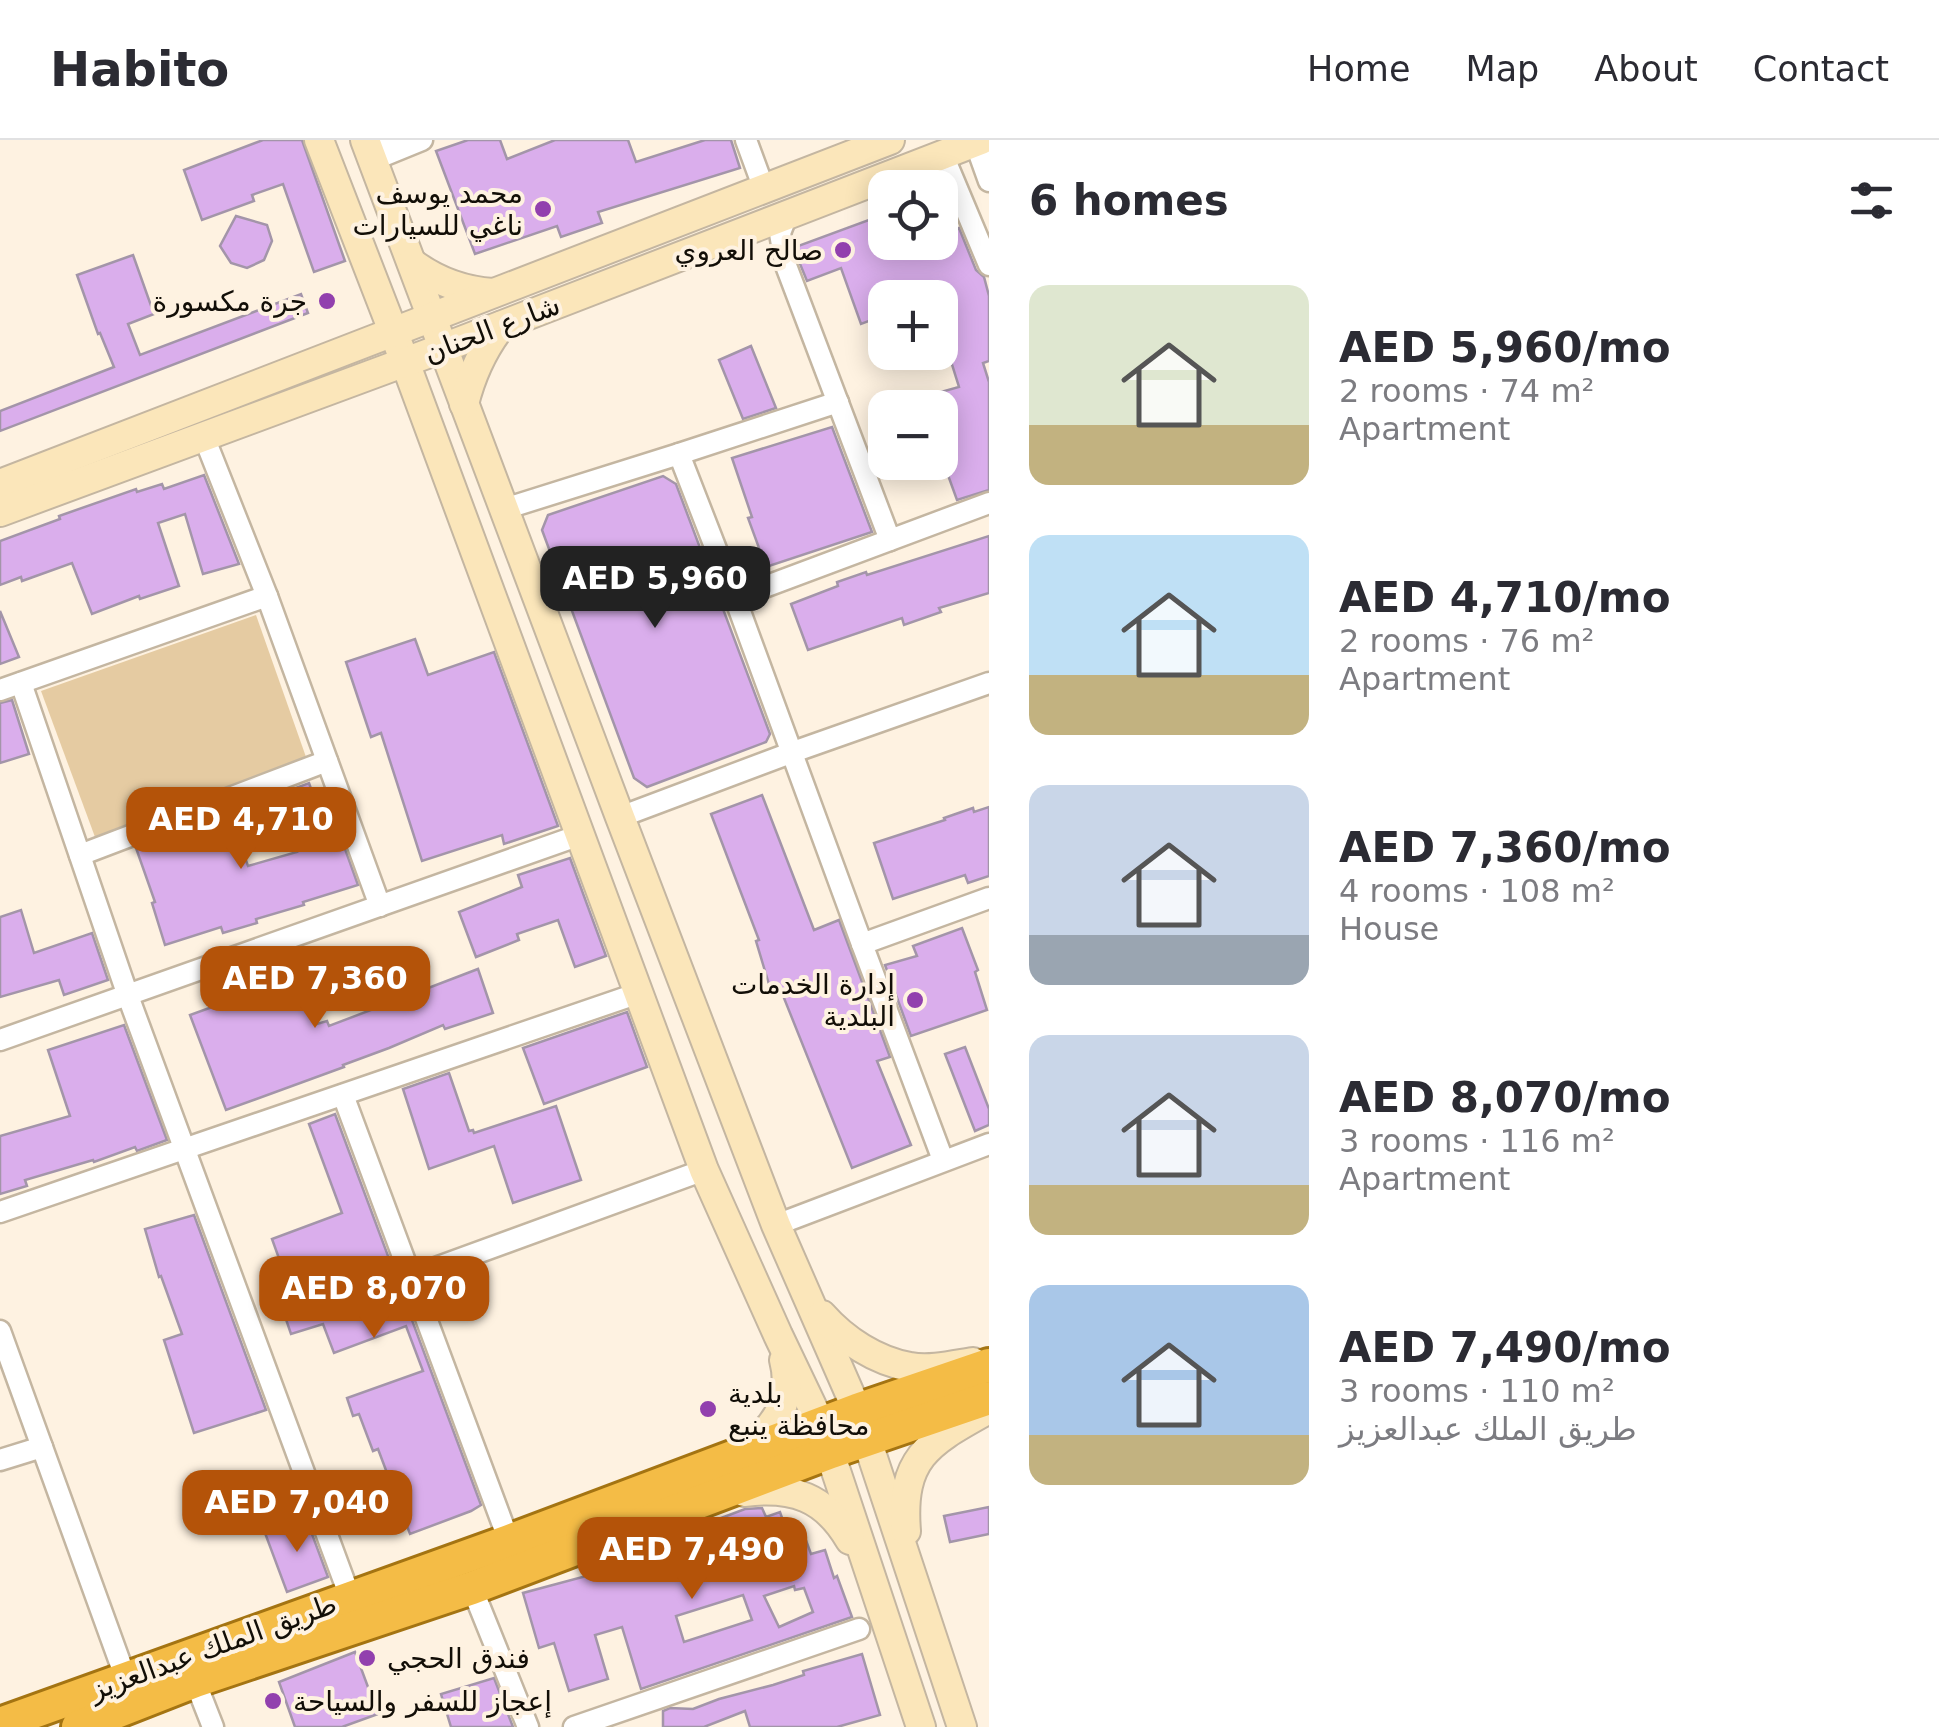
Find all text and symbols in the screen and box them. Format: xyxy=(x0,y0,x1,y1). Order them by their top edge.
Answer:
text: Habito xyxy=(50,41,229,97)
text: Home xyxy=(1307,49,1410,89)
text: Map xyxy=(1465,49,1539,89)
text: About xyxy=(1594,49,1698,89)
text: Contact xyxy=(1753,49,1889,89)
map controls xyxy=(868,170,958,480)
button: locate xyxy=(868,170,958,260)
icon: filters xyxy=(1844,173,1899,228)
text: 6 homes xyxy=(1029,176,1229,225)
place label: محمد يوسف ناغي للسيارات xyxy=(352,177,523,242)
marker: محمد يوسف ناغي للسيارات xyxy=(532,198,554,220)
place label: صالح العروي xyxy=(674,234,823,267)
marker: صالح العروي xyxy=(832,239,854,261)
button: + xyxy=(868,280,958,370)
place label: جرة مكسورة xyxy=(153,285,307,318)
street label: شارع الحنان xyxy=(419,288,565,370)
marker: جرة مكسورة xyxy=(316,290,338,312)
text: AED 5,960/mo xyxy=(1339,323,1671,372)
icon: home xyxy=(1109,325,1229,445)
text: 2 rooms · 74 m² xyxy=(1339,372,1594,410)
button: − xyxy=(868,390,958,480)
text: Apartment xyxy=(1339,410,1510,448)
pin: AED 5,960 xyxy=(541,546,769,631)
text: AED 5,960 xyxy=(562,559,748,597)
text: AED 4,710/mo xyxy=(1339,573,1671,622)
icon: home xyxy=(1109,575,1229,695)
text: 2 rooms · 76 m² xyxy=(1339,622,1594,660)
text: Apartment xyxy=(1339,660,1510,698)
pin: AED 4,710 xyxy=(127,787,355,872)
text: AED 4,710 xyxy=(148,800,334,838)
text: AED 7,360/mo xyxy=(1339,823,1671,872)
icon: home xyxy=(1109,825,1229,945)
text: 4 rooms · 108 m² xyxy=(1339,872,1615,910)
text: House xyxy=(1339,910,1439,948)
pin: AED 7,360 xyxy=(201,946,429,1031)
text: AED 7,360 xyxy=(222,959,408,997)
place label: إدارة الخدمات البلدية xyxy=(731,968,895,1033)
marker: إدارة الخدمات البلدية xyxy=(904,989,926,1011)
text: AED 8,070/mo xyxy=(1339,1073,1671,1122)
icon: home xyxy=(1109,1075,1229,1195)
text: 3 rooms · 116 m² xyxy=(1339,1122,1615,1160)
text: Apartment xyxy=(1339,1160,1510,1198)
pin: AED 8,070 xyxy=(260,1256,488,1341)
text: AED 8,070 xyxy=(281,1269,467,1307)
text: AED 7,490/mo xyxy=(1339,1323,1671,1372)
icon: home xyxy=(1109,1325,1229,1445)
text: 3 rooms · 110 m² xyxy=(1339,1372,1615,1410)
place label: بلدية محافظة ينبع xyxy=(728,1377,869,1442)
marker: بلدية محافظة ينبع xyxy=(697,1398,719,1420)
text: طريق الملك عبدالعزيز xyxy=(1339,1410,1637,1448)
pin: AED 7,040 xyxy=(183,1470,411,1555)
text: AED 7,040 xyxy=(204,1483,390,1521)
pin: AED 7,490 xyxy=(578,1517,806,1602)
text: AED 7,490 xyxy=(599,1530,785,1568)
street label: طريق الملك عبدالعزيز xyxy=(83,1587,341,1708)
place label: فندق الحجي xyxy=(387,1642,530,1675)
marker: فندق الحجي xyxy=(356,1647,378,1669)
place label: إعجاز للسفر والسياحة xyxy=(293,1685,552,1718)
marker: إعجاز للسفر والسياحة xyxy=(262,1690,284,1712)

